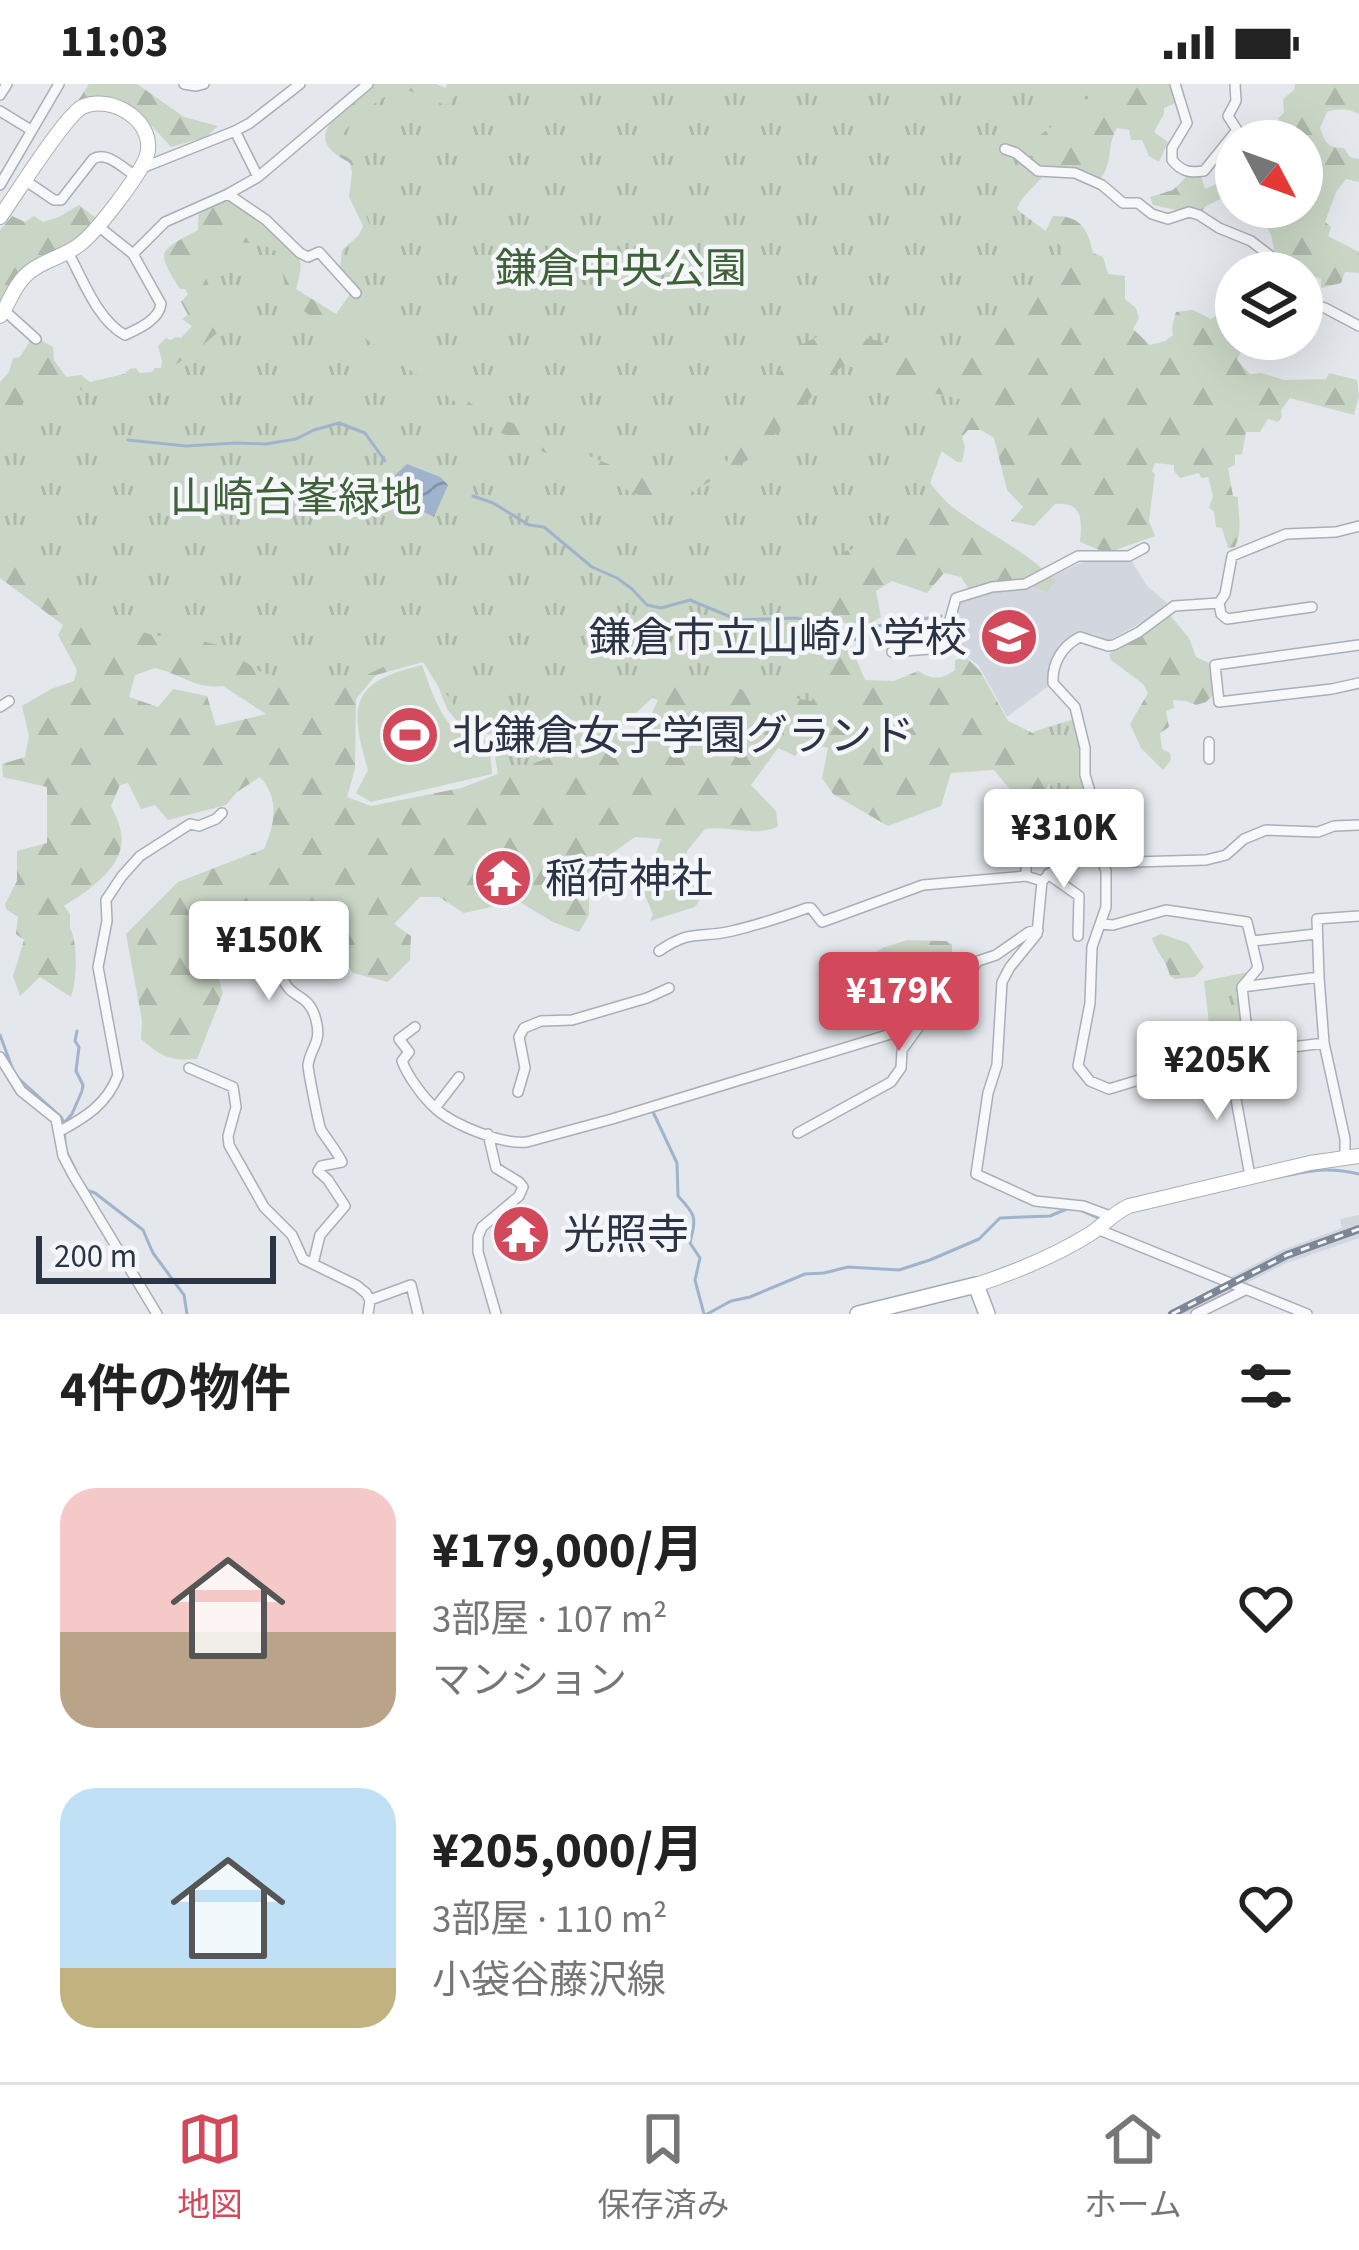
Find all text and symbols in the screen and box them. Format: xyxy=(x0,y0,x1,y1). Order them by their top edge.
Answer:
text: 11:03 xyxy=(60,10,169,74)
north arrow xyxy=(1215,120,1323,228)
map controls xyxy=(1215,120,1323,360)
park label: 鎌倉中央公園 xyxy=(495,240,747,300)
button: layers xyxy=(1215,252,1323,360)
park label: 山崎台峯緑地 xyxy=(170,469,422,529)
school or university icon: 鎌倉市立山崎小学校 xyxy=(978,606,1040,668)
place label: 鎌倉市立山崎小学校 xyxy=(589,609,967,669)
sports icon: 北鎌倉女子学園グランド xyxy=(379,704,441,766)
place label: 北鎌倉女子学園グランド xyxy=(452,707,914,767)
pin: ¥310K xyxy=(980,789,1148,891)
text: ¥310K xyxy=(1011,800,1117,856)
temple icon: 稲荷神社 xyxy=(472,847,534,909)
place label: 稲荷神社 xyxy=(545,850,713,910)
pin: ¥150K xyxy=(185,901,353,1003)
text: ¥150K xyxy=(216,912,322,968)
pin: ¥179K xyxy=(815,952,983,1054)
text: ¥179K xyxy=(846,963,952,1019)
pin: ¥205K xyxy=(1133,1021,1301,1123)
text: ¥205K xyxy=(1164,1032,1270,1088)
temple icon: 光照寺 xyxy=(490,1203,552,1265)
place label: 光照寺 xyxy=(563,1206,689,1266)
scale bar xyxy=(36,1230,276,1283)
text: 200 m xyxy=(54,1233,137,1280)
icon: filters xyxy=(1233,1353,1299,1419)
text: 4件の物件 xyxy=(60,1354,291,1426)
text: ¥179,000/月 xyxy=(432,1515,704,1587)
icon: home xyxy=(156,1536,300,1680)
icon: heart xyxy=(1233,1575,1299,1641)
text: 3部屋 · 107 m² xyxy=(432,1592,667,1648)
text: マンション xyxy=(432,1653,627,1709)
text: ¥205,000/月 xyxy=(432,1815,704,1887)
icon: home xyxy=(156,1836,300,1980)
icon: heart xyxy=(1233,1875,1299,1941)
text: 3部屋 · 110 m² xyxy=(432,1892,667,1948)
text: 小袋谷藤沢線 xyxy=(432,1953,666,2009)
tab: 地図 xyxy=(177,2106,243,2229)
tab: 保存済み xyxy=(597,2106,729,2229)
tab: ホーム xyxy=(1084,2106,1182,2229)

